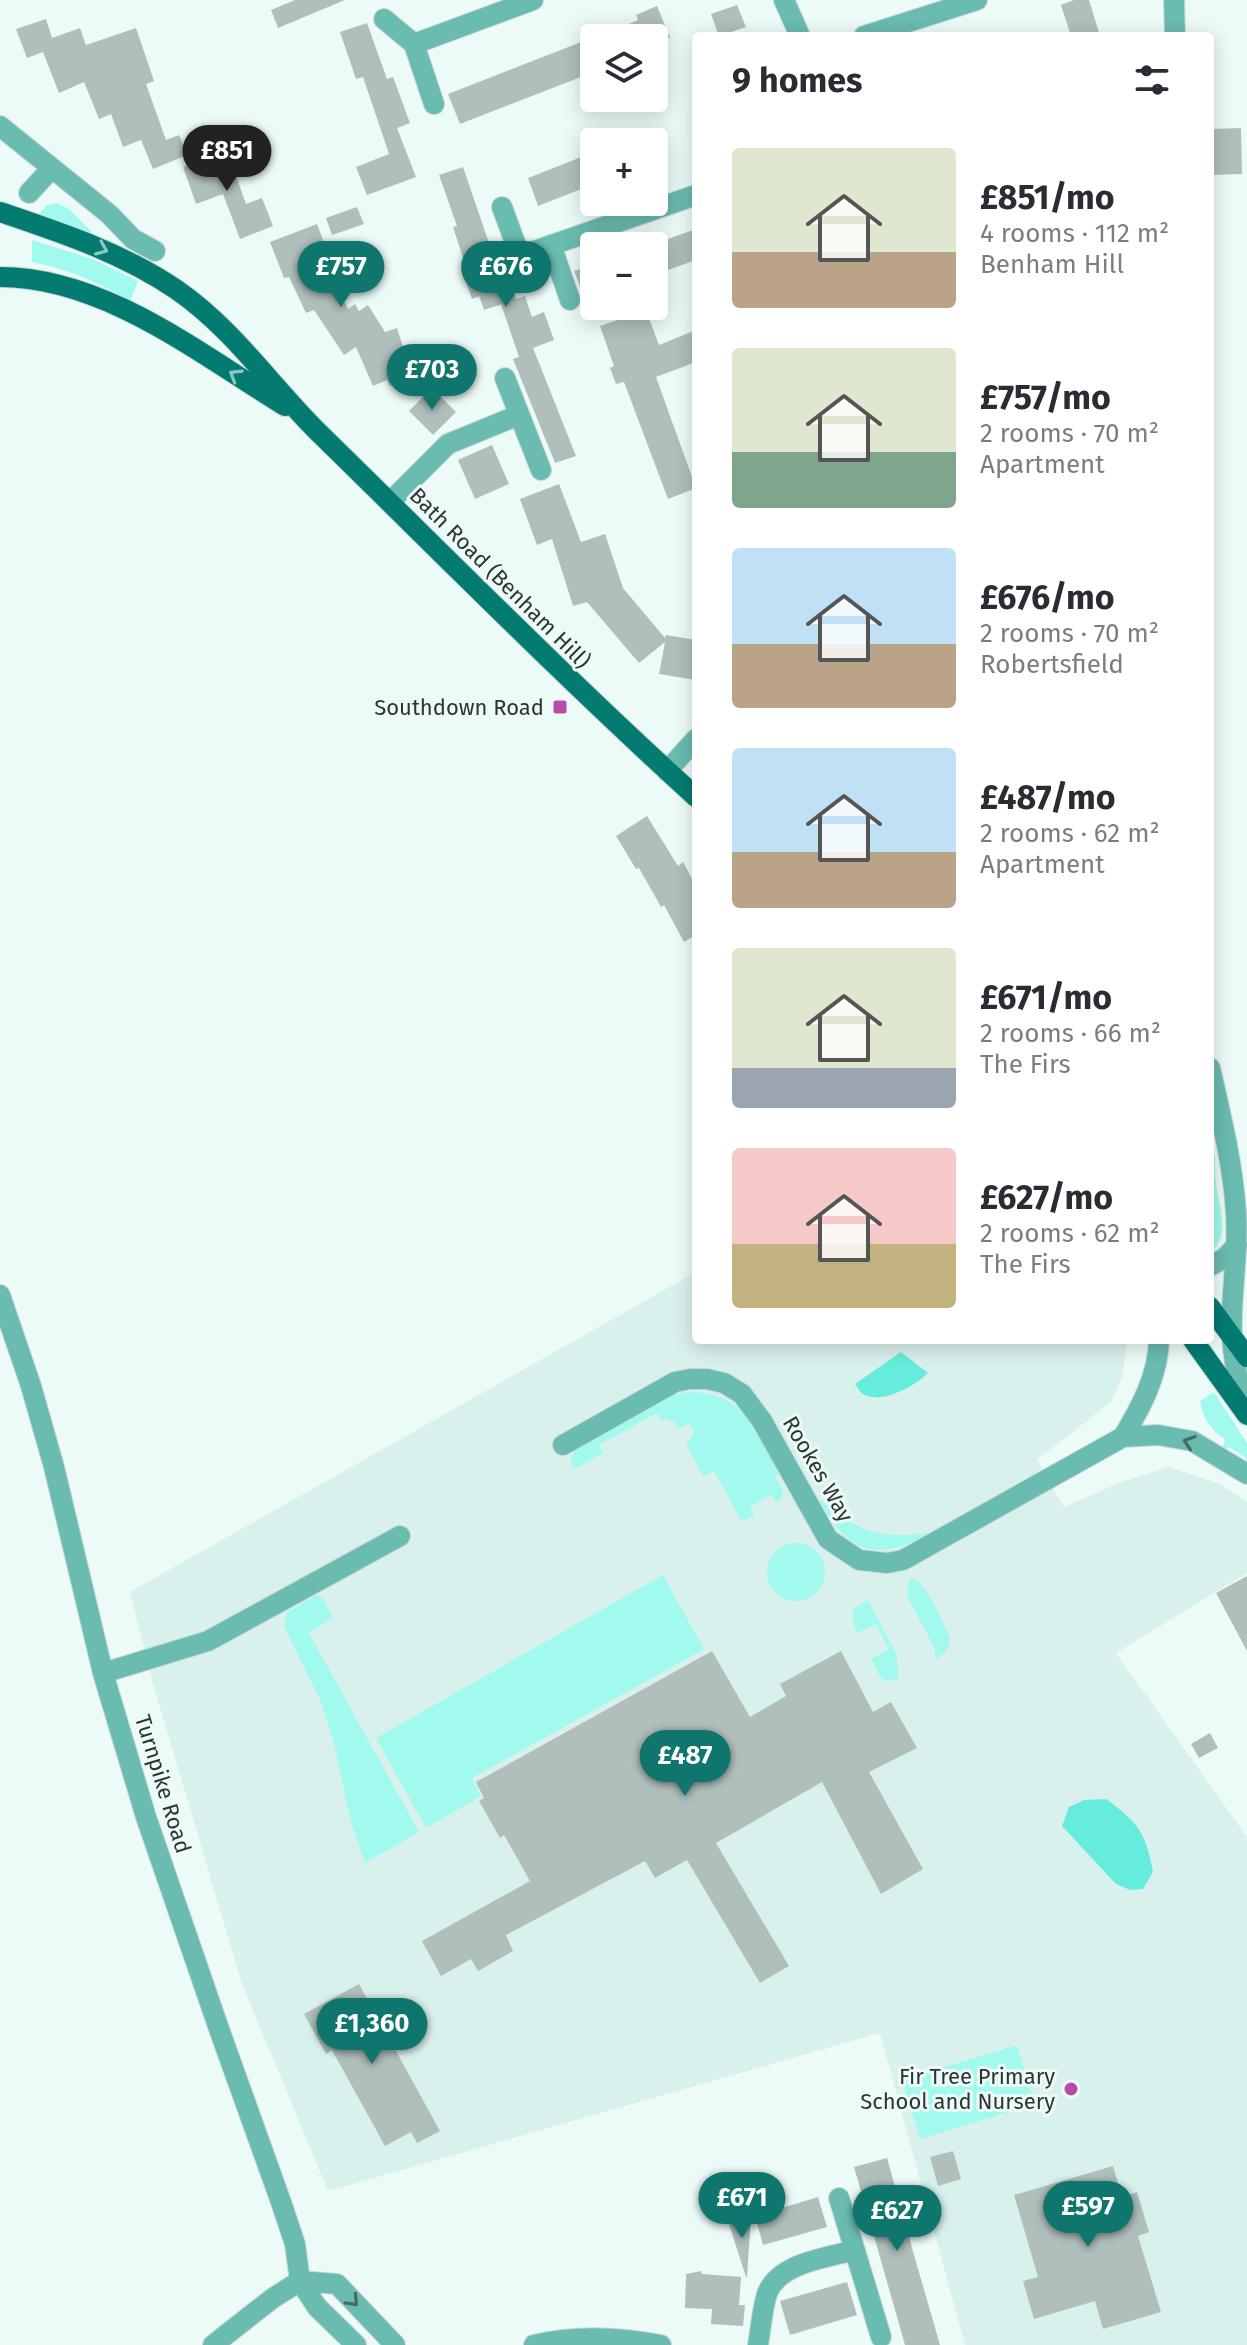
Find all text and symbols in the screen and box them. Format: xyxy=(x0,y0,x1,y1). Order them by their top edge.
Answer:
map controls xyxy=(580,24,668,320)
button: layers xyxy=(580,24,668,112)
icon: filters xyxy=(1130,58,1174,102)
text: 9 homes xyxy=(732,60,863,101)
pin: £851 xyxy=(180,125,274,193)
button: + xyxy=(580,128,668,216)
text: £851 xyxy=(200,135,254,166)
text: £851/mo xyxy=(980,177,1115,218)
icon: home xyxy=(796,180,892,276)
text: 4 rooms · 112 m² xyxy=(980,218,1169,249)
button: − xyxy=(580,232,668,320)
one-way arrow xyxy=(94,239,108,256)
pin: £757 xyxy=(294,241,388,309)
pin: £676 xyxy=(459,241,553,309)
text: Benham Hill xyxy=(980,249,1124,280)
text: £757 xyxy=(315,251,367,282)
text: £676 xyxy=(479,251,533,282)
pin: £703 xyxy=(385,344,479,412)
text: £703 xyxy=(405,354,459,385)
one-way arrow xyxy=(230,370,244,385)
text: £757/mo xyxy=(980,377,1111,418)
icon: home xyxy=(796,380,892,476)
text: 2 rooms · 70 m² xyxy=(980,418,1159,449)
text: Apartment xyxy=(980,449,1105,480)
street label: Bath Road (Benham Hill) xyxy=(404,482,596,674)
text: £676/mo xyxy=(980,577,1115,618)
icon: home xyxy=(796,580,892,676)
text: 2 rooms · 70 m² xyxy=(980,618,1159,649)
text: Robertsfield xyxy=(980,649,1124,680)
place label: Southdown Road xyxy=(374,694,544,721)
marker: Southdown Road xyxy=(551,698,569,716)
text: £487/mo xyxy=(980,777,1116,818)
icon: home xyxy=(796,780,892,876)
text: 2 rooms · 62 m² xyxy=(980,818,1160,849)
text: Apartment xyxy=(980,849,1105,880)
text: £671/mo xyxy=(980,977,1112,1018)
icon: home xyxy=(796,980,892,1076)
text: 2 rooms · 66 m² xyxy=(980,1018,1161,1049)
text: The Firs xyxy=(980,1049,1071,1080)
text: £627/mo xyxy=(980,1177,1113,1218)
icon: home xyxy=(796,1180,892,1276)
text: 2 rooms · 62 m² xyxy=(980,1218,1160,1249)
text: The Firs xyxy=(980,1249,1071,1280)
street label: Rookes Way xyxy=(777,1411,859,1527)
one-way arrow xyxy=(1183,1435,1197,1451)
street label: Turnpike Road xyxy=(129,1711,197,1857)
pin: £487 xyxy=(638,1730,732,1798)
text: £487 xyxy=(658,1740,712,1771)
pin: £1,360 xyxy=(307,1998,437,2066)
text: £1,360 xyxy=(334,2008,410,2039)
place label: Fir Tree Primary School and Nursery xyxy=(860,2063,1055,2115)
marker: Fir Tree Primary School and Nursery xyxy=(1062,2080,1080,2098)
pin: £671 xyxy=(695,2172,789,2240)
pin: £597 xyxy=(1041,2181,1135,2249)
text: £671 xyxy=(716,2182,768,2213)
pin: £627 xyxy=(850,2185,944,2253)
text: £597 xyxy=(1061,2191,1115,2222)
text: £627 xyxy=(871,2195,923,2226)
one-way arrow xyxy=(344,2291,358,2306)

